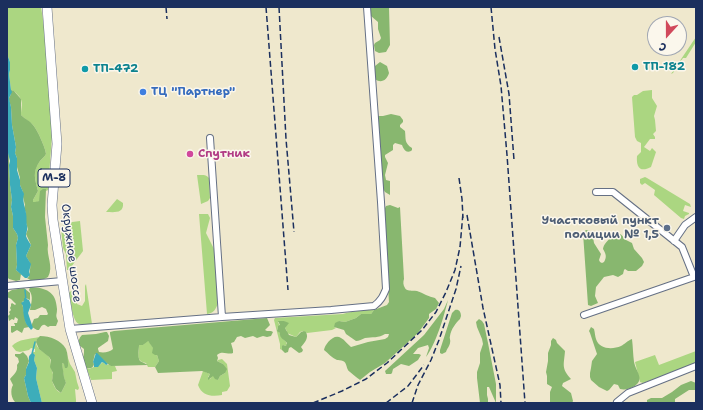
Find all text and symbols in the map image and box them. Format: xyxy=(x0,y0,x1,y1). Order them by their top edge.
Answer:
north arrow xyxy=(647,16,687,56)
text: С xyxy=(657,39,669,55)
place label: ТП-182 xyxy=(643,60,685,74)
place label: ТП-472 xyxy=(93,62,138,76)
marker: ТП-182 xyxy=(630,62,640,72)
marker: ТП-472 xyxy=(80,64,90,74)
place label: ТЦ "Партнер" xyxy=(151,85,235,99)
marker: ТЦ "Партнер" xyxy=(138,87,148,97)
place label: Спутник xyxy=(198,147,250,161)
marker: Спутник xyxy=(185,149,195,159)
road number: М-8 xyxy=(38,169,70,187)
street label: Окружное шоссе xyxy=(58,203,84,303)
place label: Участковый пункт полиции № 1,5 xyxy=(542,214,659,242)
marker: Участковый пункт полиции № 1,5 xyxy=(662,223,672,233)

